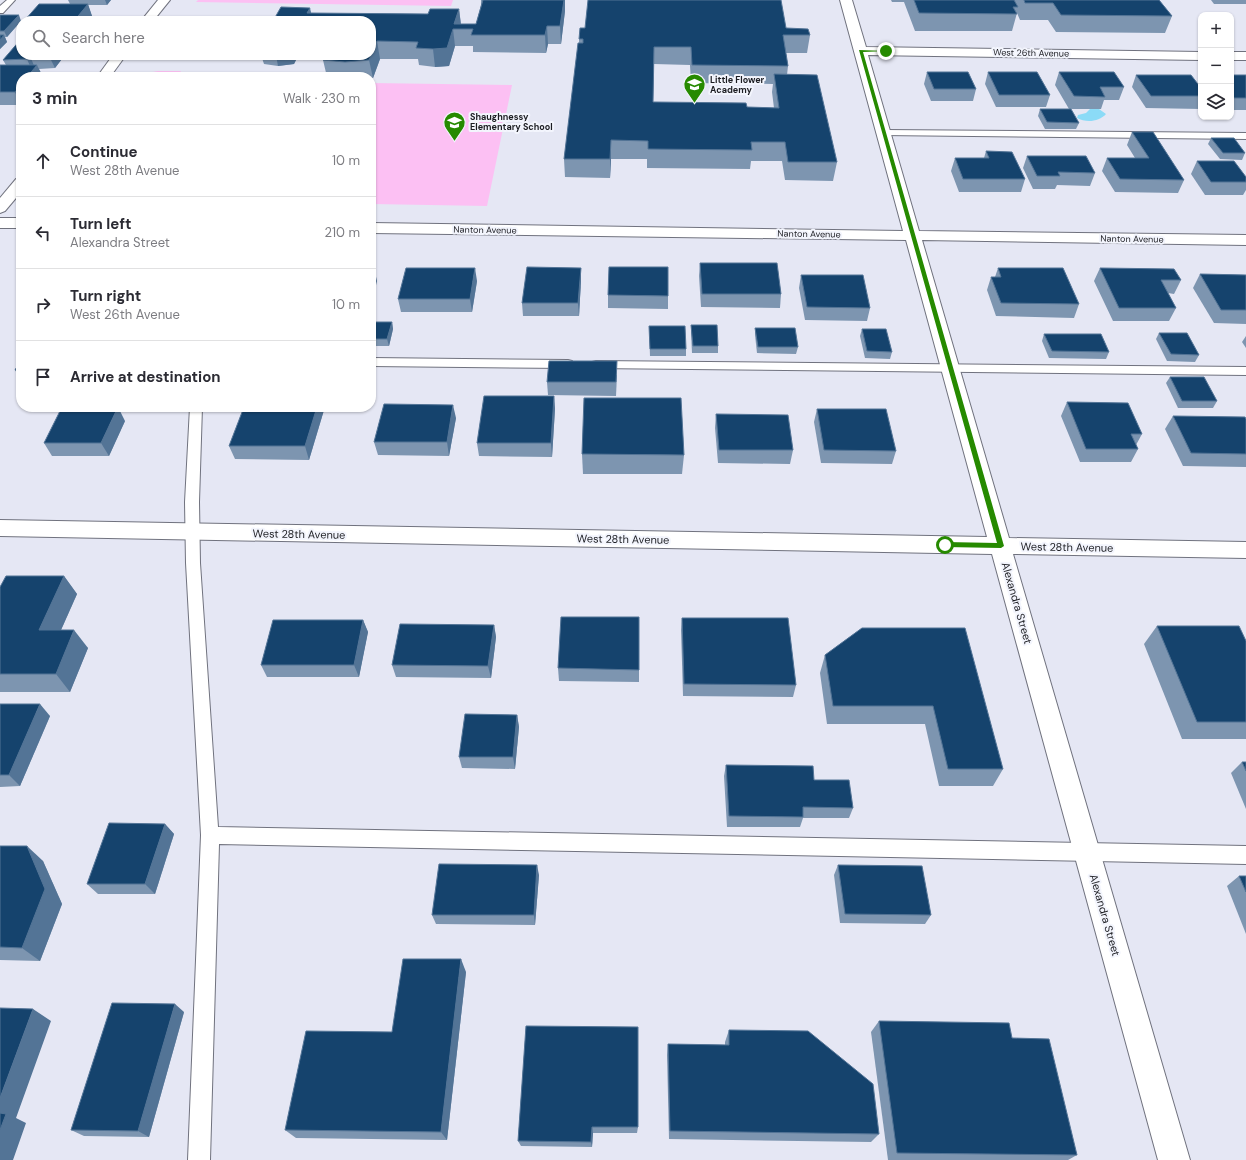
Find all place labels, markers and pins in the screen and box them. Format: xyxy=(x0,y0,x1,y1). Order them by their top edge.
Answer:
school or university icon: Little Flower Academy xyxy=(681,72,707,105)
place label: Little Flower Academy xyxy=(710,74,765,96)
school or university icon: Shaughnessy Elementary School xyxy=(441,109,467,142)
place label: Shaughnessy Elementary School xyxy=(470,111,553,133)

